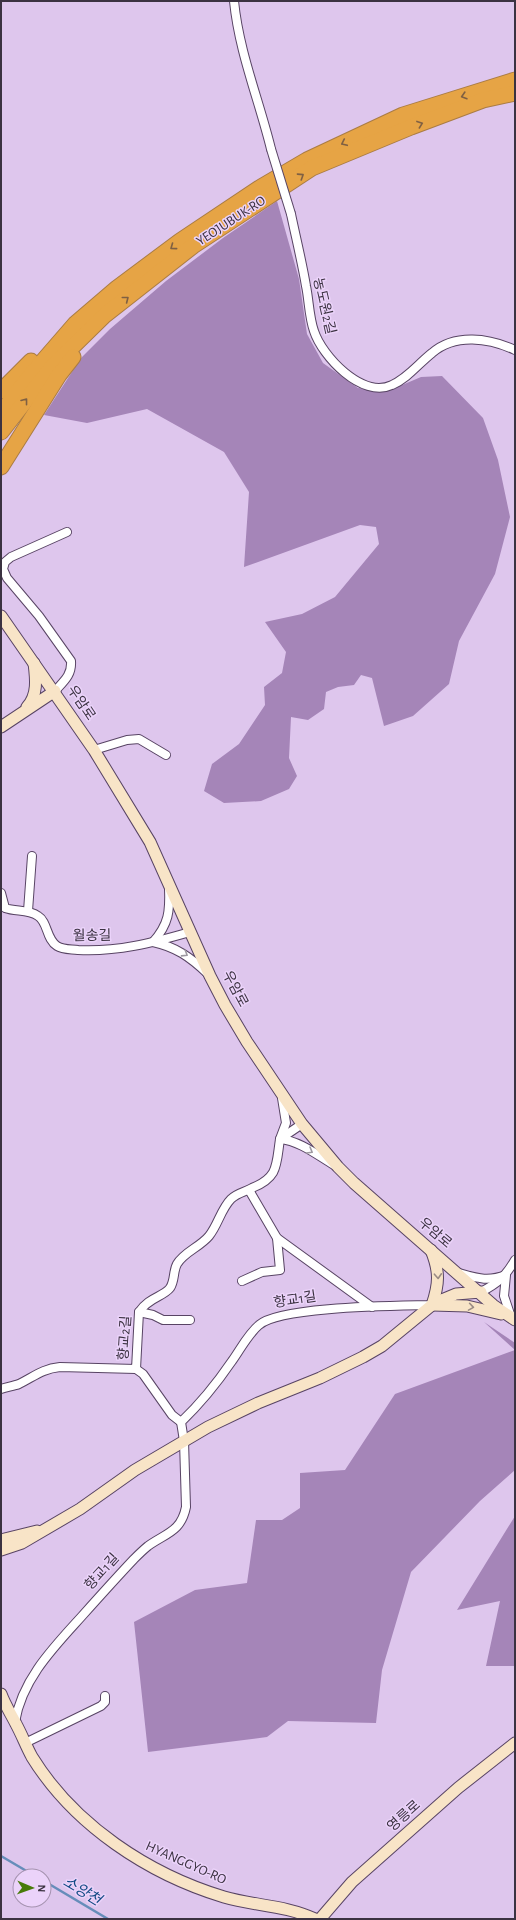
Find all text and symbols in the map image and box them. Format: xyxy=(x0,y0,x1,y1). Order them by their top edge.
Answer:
one-way arrow xyxy=(461,91,468,100)
one-way arrow xyxy=(416,120,423,128)
one-way arrow xyxy=(340,138,348,146)
one-way arrow xyxy=(297,173,304,181)
street label: YEOJUBUK-RO xyxy=(194,193,268,248)
one-way arrow xyxy=(170,242,177,249)
street label: 농도원2길 xyxy=(311,276,338,336)
one-way arrow xyxy=(121,296,128,303)
one-way arrow xyxy=(20,399,27,406)
street label: 우암로 xyxy=(64,683,99,723)
street label: 월송길 xyxy=(73,928,111,943)
one-way arrow xyxy=(181,949,188,957)
street label: 우암로 xyxy=(220,968,251,1009)
one-way arrow xyxy=(306,1146,313,1153)
street label: 우암로 xyxy=(416,1214,455,1251)
one-way arrow xyxy=(433,1273,442,1279)
street label: 향교1길 xyxy=(272,1289,318,1310)
one-way arrow xyxy=(468,1302,474,1311)
street label: 향교2길 xyxy=(115,1315,134,1361)
street label: 향교1길 xyxy=(82,1550,122,1593)
street label: 영릉로 xyxy=(384,1797,423,1834)
street label: HYANGGYO-RO xyxy=(144,1839,229,1887)
north arrow xyxy=(12,1868,52,1908)
water label: 소양천 xyxy=(60,1873,106,1909)
text: N xyxy=(36,1884,47,1892)

